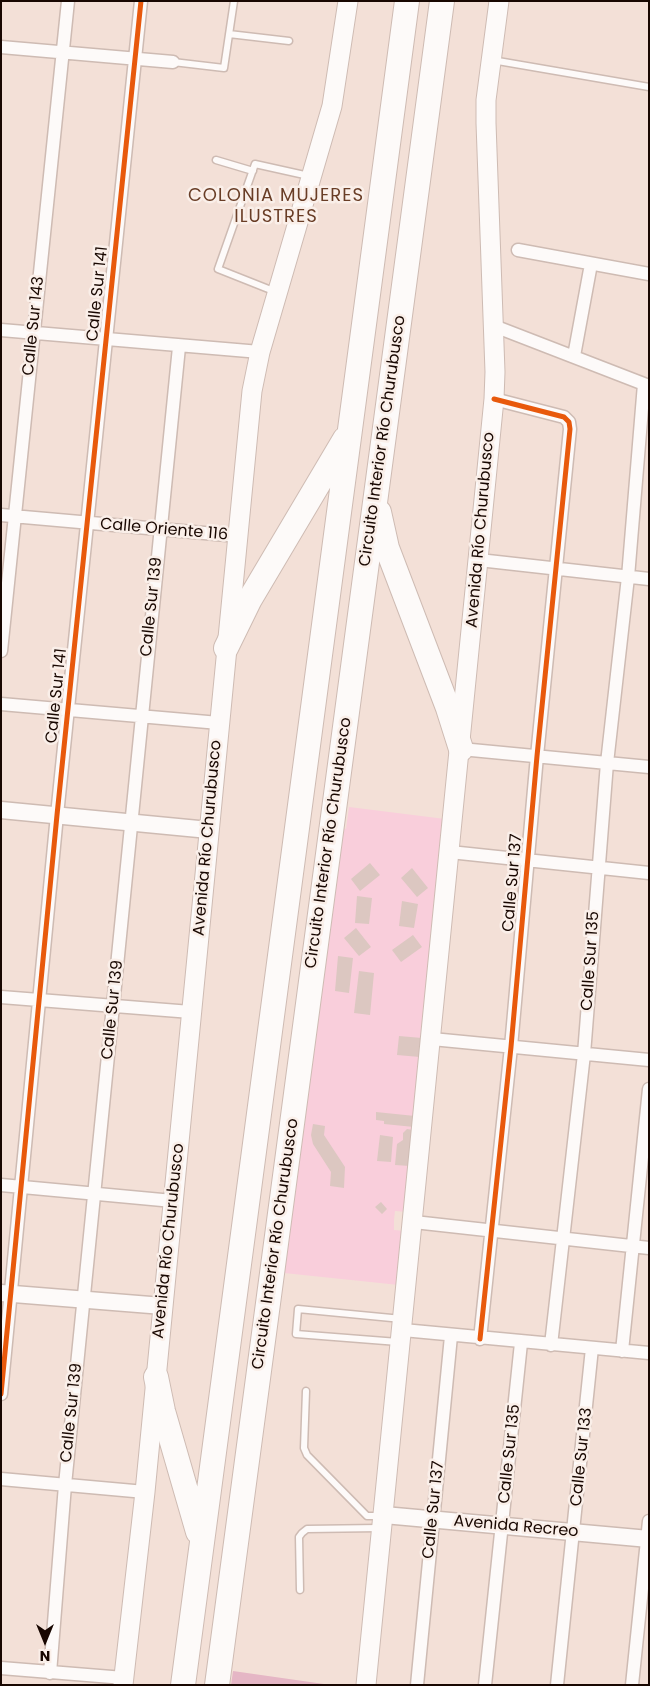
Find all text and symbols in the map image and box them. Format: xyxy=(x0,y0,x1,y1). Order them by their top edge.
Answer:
district label: COLONIA MUJERES ILUSTRES xyxy=(186,185,366,228)
street label: Calle Sur 141 xyxy=(83,246,113,342)
street label: Calle Sur 143 xyxy=(19,275,49,377)
street label: Circuito Interior Río Churubusco xyxy=(356,314,410,568)
street label: Avenida Río Churubusco xyxy=(463,431,499,629)
street label: Calle Oriente 116 xyxy=(99,515,229,545)
street label: Calle Sur 139 xyxy=(137,556,167,658)
street label: Calle Sur 141 xyxy=(42,648,72,744)
street label: Circuito Interior Río Churubusco xyxy=(302,716,356,970)
street label: Avenida Río Churubusco xyxy=(190,739,226,937)
street label: Calle Sur 137 xyxy=(499,833,527,933)
street label: Calle Sur 135 xyxy=(578,911,604,1011)
street label: Calle Sur 139 xyxy=(98,959,128,1061)
street label: Circuito Interior Río Churubusco xyxy=(249,1117,303,1371)
street label: Avenida Río Churubusco xyxy=(149,1142,189,1340)
street label: Calle Sur 139 xyxy=(57,1362,87,1464)
street label: Calle Sur 135 xyxy=(495,1403,525,1505)
street label: Calle Sur 133 xyxy=(567,1407,597,1507)
street label: Calle Sur 137 xyxy=(419,1460,449,1560)
street label: Avenida Recreo xyxy=(453,1512,579,1542)
north arrow xyxy=(20,1616,70,1666)
text: N xyxy=(40,1646,50,1666)

